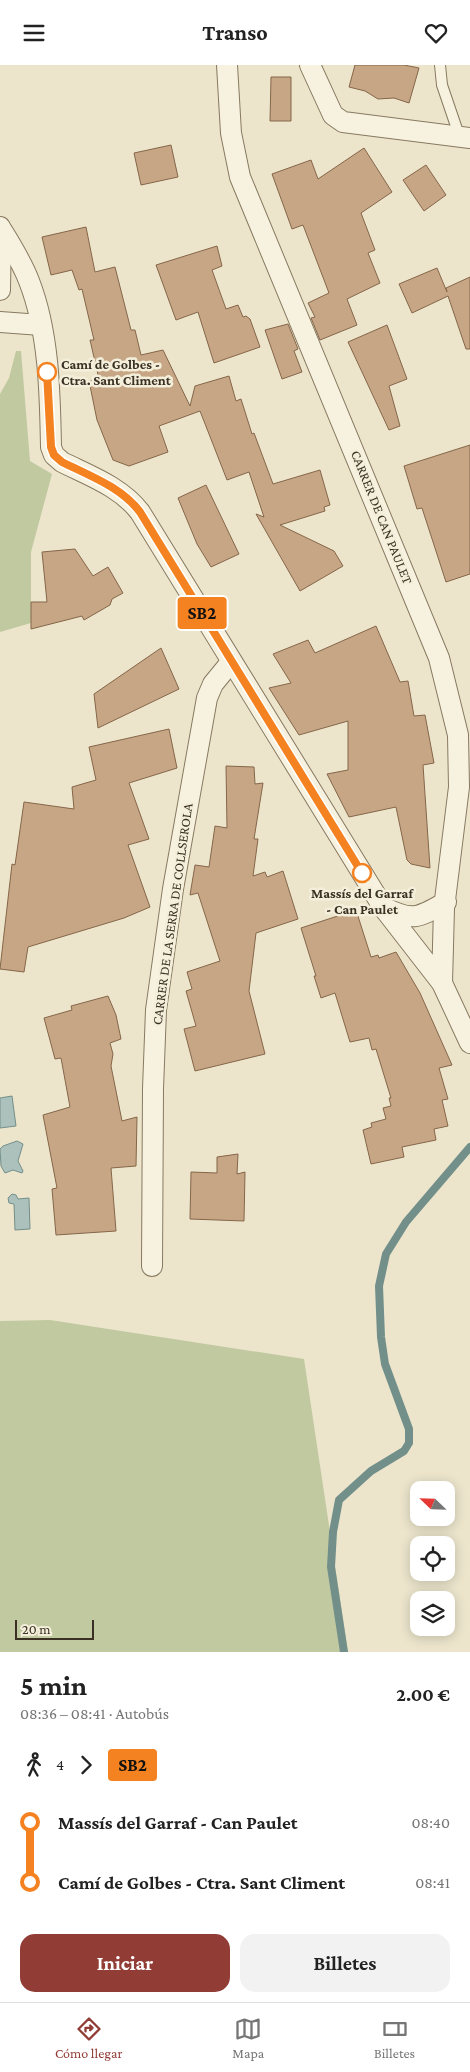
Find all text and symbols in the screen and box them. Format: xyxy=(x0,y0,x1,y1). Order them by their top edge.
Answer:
icon: menu xyxy=(20,19,48,47)
icon: heart xyxy=(422,19,450,47)
text: Transo xyxy=(202,20,268,45)
place label: Camí de Golbes - Ctra. Sant Climent xyxy=(61,356,172,388)
marker: Camí de Golbes - Ctra. Sant Climent xyxy=(37,362,57,382)
street label: CARRER DE CAN PAULET xyxy=(348,448,416,587)
line badge: SB2 xyxy=(173,597,231,629)
text: SB2 xyxy=(188,603,216,623)
street label: CARRER DE LA SERRA DE COLLSEROLA xyxy=(149,802,195,1026)
marker: Massís del Garraf - Can Paulet xyxy=(352,863,372,883)
place label: Massís del Garraf - Can Paulet xyxy=(311,885,414,917)
north arrow xyxy=(410,1481,455,1526)
map controls xyxy=(410,1481,455,1636)
button: locate xyxy=(410,1536,455,1581)
button: layers xyxy=(410,1591,455,1636)
scale bar xyxy=(15,1617,94,1640)
text: 20 m xyxy=(22,1621,50,1637)
text: 5 min xyxy=(20,1670,87,1701)
text: 2.00 € xyxy=(396,1684,450,1705)
text: 08:36 – 08:41 · Autobús xyxy=(20,1705,169,1722)
icon: walk xyxy=(20,1751,48,1779)
icon: forward xyxy=(72,1751,100,1779)
text: SB2 xyxy=(118,1755,147,1775)
text: 4 xyxy=(56,1756,64,1773)
text: Massís del Garraf - Can Paulet xyxy=(58,1812,298,1833)
text: 08:40 xyxy=(411,1814,450,1831)
text: Camí de Golbes - Ctra. Sant Climent xyxy=(58,1872,345,1893)
text: 08:41 xyxy=(415,1874,450,1891)
button: Iniciar xyxy=(20,1934,230,1992)
button: Billetes xyxy=(240,1934,450,1992)
tab: Cómo llegar xyxy=(55,2015,123,2061)
tab: Mapa xyxy=(232,2015,264,2061)
tab: Billetes xyxy=(374,2015,415,2061)

